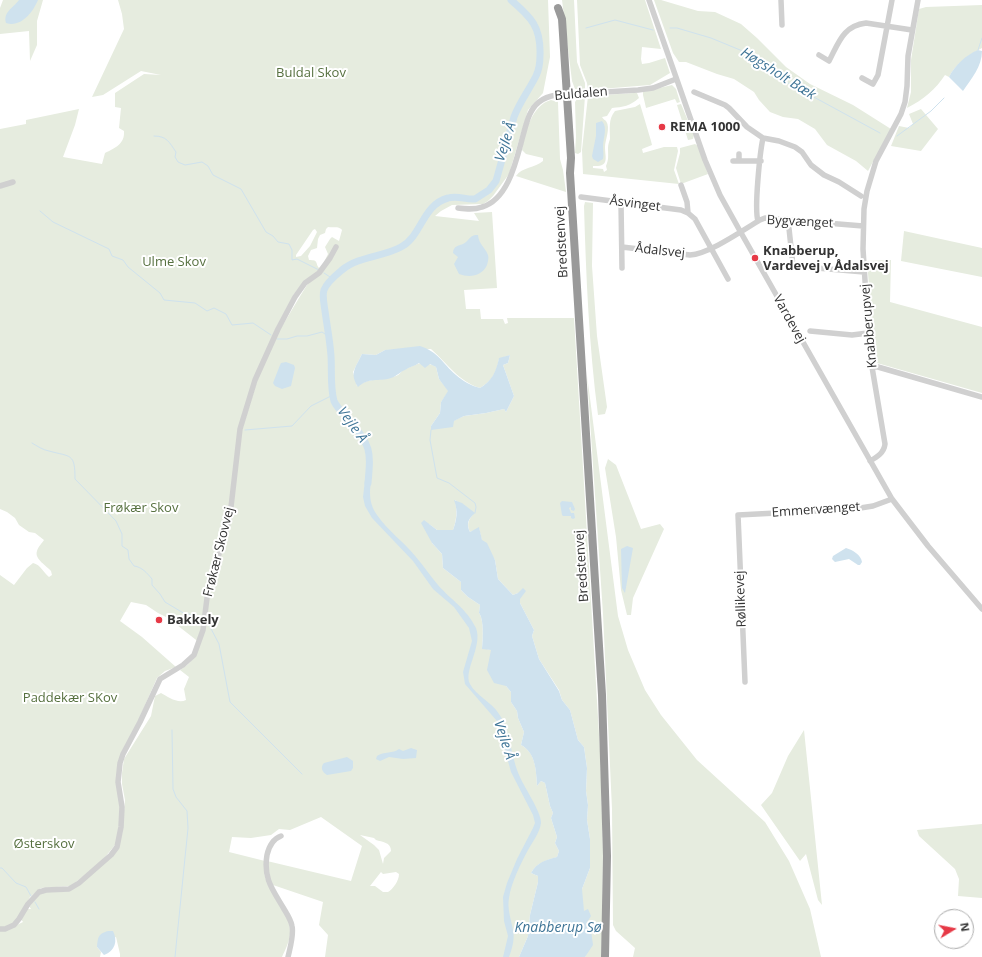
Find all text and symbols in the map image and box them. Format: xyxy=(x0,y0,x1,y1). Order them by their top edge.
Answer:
water label: Høgsholt Bæk xyxy=(737,44,819,104)
park label: Buldal Skov xyxy=(276,65,346,81)
street label: Buldalen xyxy=(554,84,608,104)
place label: REMA 1000 xyxy=(670,119,740,135)
water label: Vejle Å xyxy=(492,120,520,164)
marker: REMA 1000 xyxy=(657,122,667,132)
street label: Åsvinget xyxy=(609,193,661,215)
street label: Bredstenvej xyxy=(552,206,572,278)
street label: Bygvænget xyxy=(766,212,834,232)
street label: Ådalsvej xyxy=(634,241,686,261)
place label: Knabberup, Vardevej v Ådalsvej xyxy=(763,243,889,274)
marker: Knabberup, Vardevej v Ådalsvej xyxy=(750,253,760,263)
park label: Ulme Skov xyxy=(142,254,206,270)
street label: Knabberupvej xyxy=(858,283,880,369)
street label: Vardevej xyxy=(769,292,809,346)
water label: Vejle Å xyxy=(333,404,371,446)
street label: Emmervænget xyxy=(771,499,861,521)
park label: Frøkær Skov xyxy=(104,500,178,516)
street label: Frøkær Skovvej xyxy=(200,506,238,598)
street label: Bredstenvej xyxy=(572,529,592,603)
street label: Røllikevej xyxy=(732,570,750,628)
place label: Bakkely xyxy=(167,612,219,628)
marker: Bakkely xyxy=(154,615,164,625)
park label: Paddekær SKov xyxy=(23,690,117,706)
water label: Vejle Å xyxy=(490,718,518,762)
park label: Østerskov xyxy=(14,836,74,852)
north arrow xyxy=(934,909,974,949)
water label: Knabberup Sø xyxy=(514,920,602,936)
text: N xyxy=(957,921,973,933)

